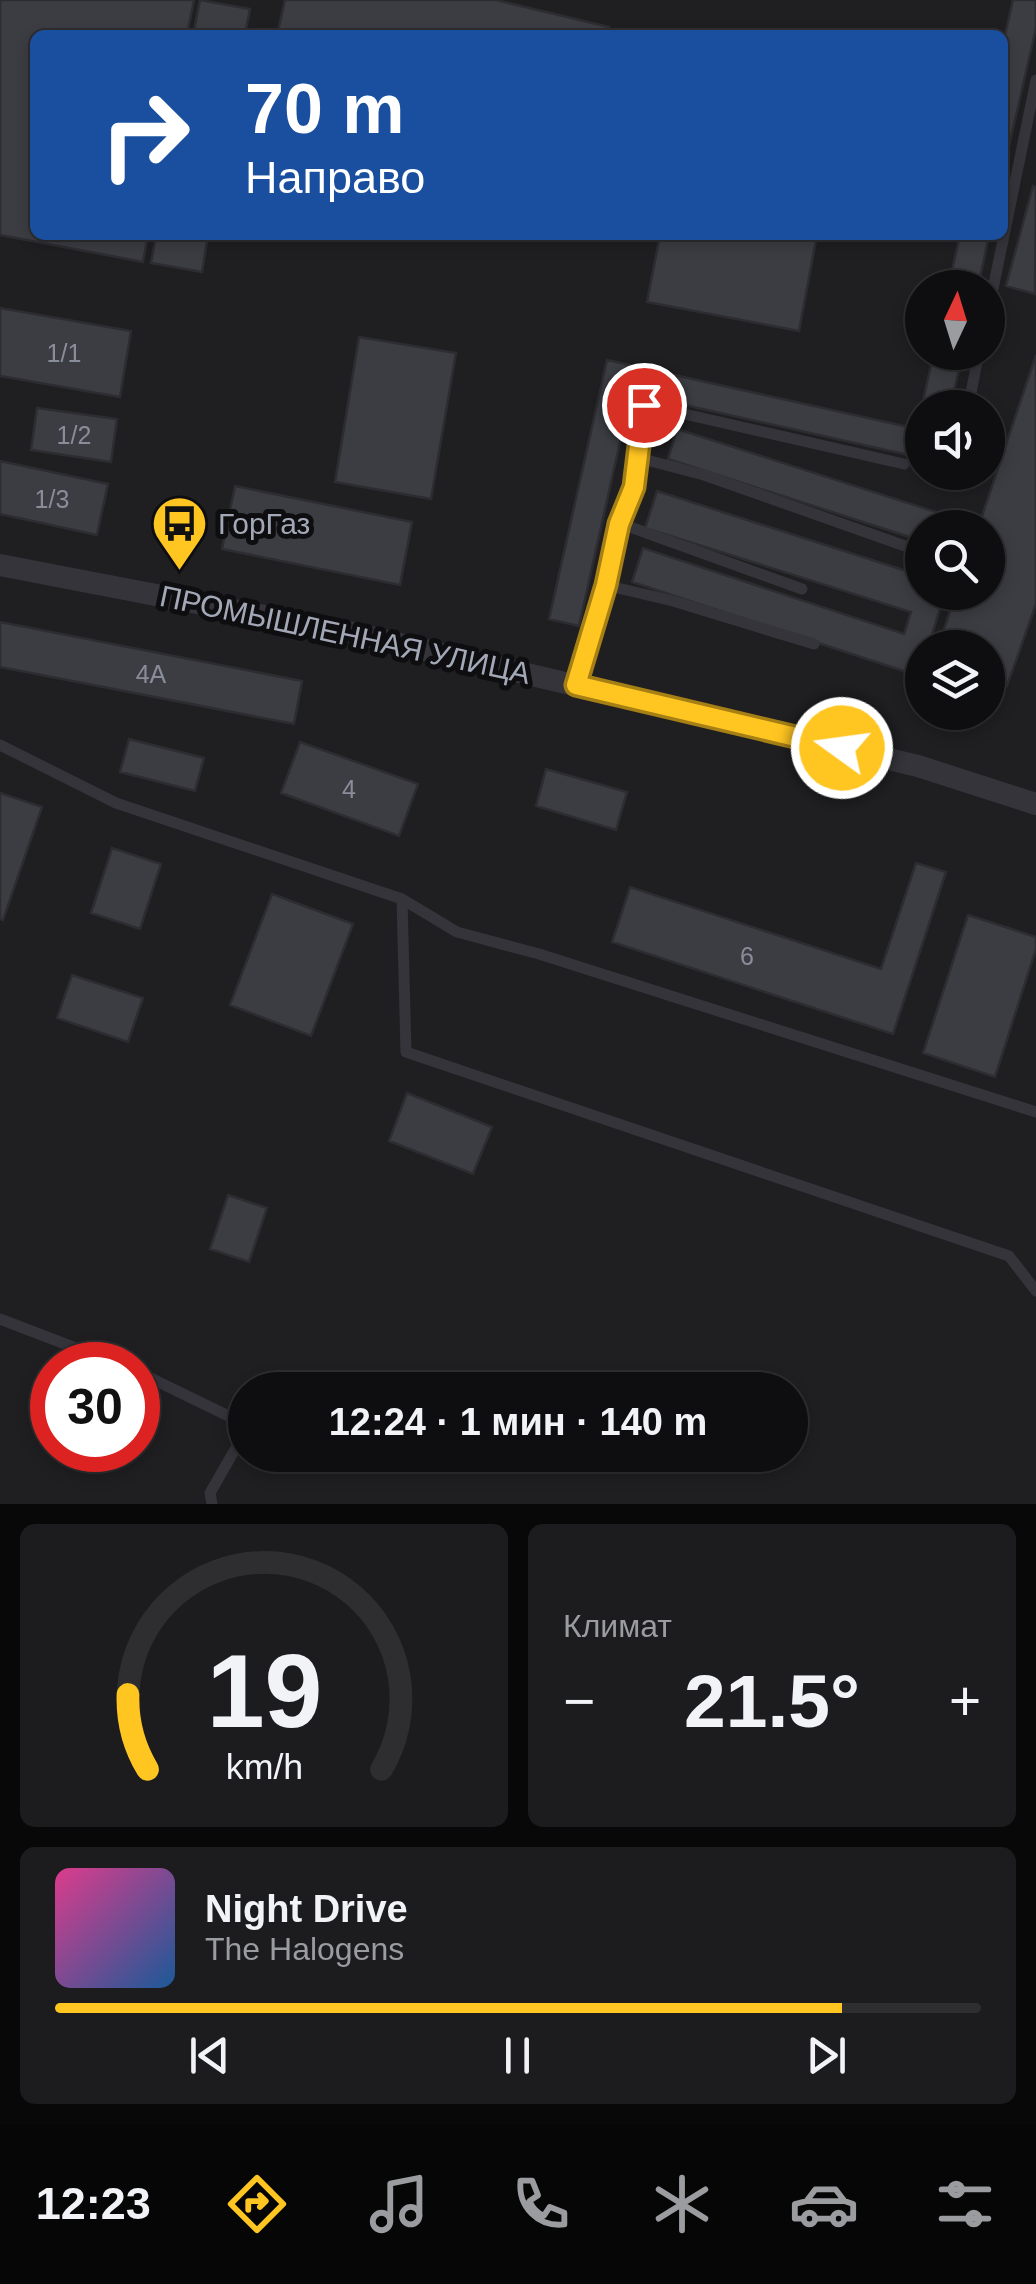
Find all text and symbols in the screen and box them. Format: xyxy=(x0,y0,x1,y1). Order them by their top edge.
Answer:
icon: right xyxy=(80,70,210,200)
text: 70 m xyxy=(245,70,405,148)
text: Направо xyxy=(245,152,425,203)
north arrow xyxy=(905,270,1005,370)
map controls xyxy=(905,270,1005,730)
house number: 1/1 xyxy=(47,339,81,367)
pin xyxy=(602,363,687,448)
icon: arrive xyxy=(617,378,672,433)
button: sound xyxy=(905,390,1005,490)
house number: 1/2 xyxy=(57,421,91,449)
house number: 1/3 xyxy=(35,485,69,513)
bus stop icon: ГорГаз xyxy=(149,494,209,573)
place label: ГорГаз xyxy=(218,507,310,540)
button: search xyxy=(905,510,1005,610)
street label: ПРОМЫШЛЕННАЯ УЛИЦА xyxy=(157,579,533,690)
button: layers xyxy=(905,630,1005,730)
house number: 4А xyxy=(136,660,167,688)
position arrow xyxy=(790,696,894,800)
house number: 4 xyxy=(342,775,356,803)
house number: 6 xyxy=(740,942,754,970)
speed limit sign: 30 xyxy=(30,1342,160,1472)
text: 12:24 · 1 мин · 140 m xyxy=(329,1401,707,1443)
text: Климат xyxy=(563,1608,672,1644)
text: 19 xyxy=(206,1633,322,1749)
text: 21.5° xyxy=(684,1659,860,1743)
text: − xyxy=(563,1670,595,1732)
text: + xyxy=(949,1670,981,1732)
text: km/h xyxy=(225,1747,303,1787)
text: Night Drive xyxy=(205,1888,408,1930)
text: The Halogens xyxy=(205,1931,404,1967)
icon: previous xyxy=(182,2028,237,2083)
icon: pause xyxy=(490,2028,545,2083)
icon: next xyxy=(799,2028,854,2083)
icon: directions xyxy=(222,2169,292,2239)
icon: music xyxy=(364,2169,434,2239)
icon: phone xyxy=(506,2169,576,2239)
icon: climate xyxy=(647,2169,717,2239)
icon: car xyxy=(789,2169,859,2239)
icon: filters xyxy=(930,2169,1000,2239)
text: 12:23 xyxy=(36,2178,151,2229)

